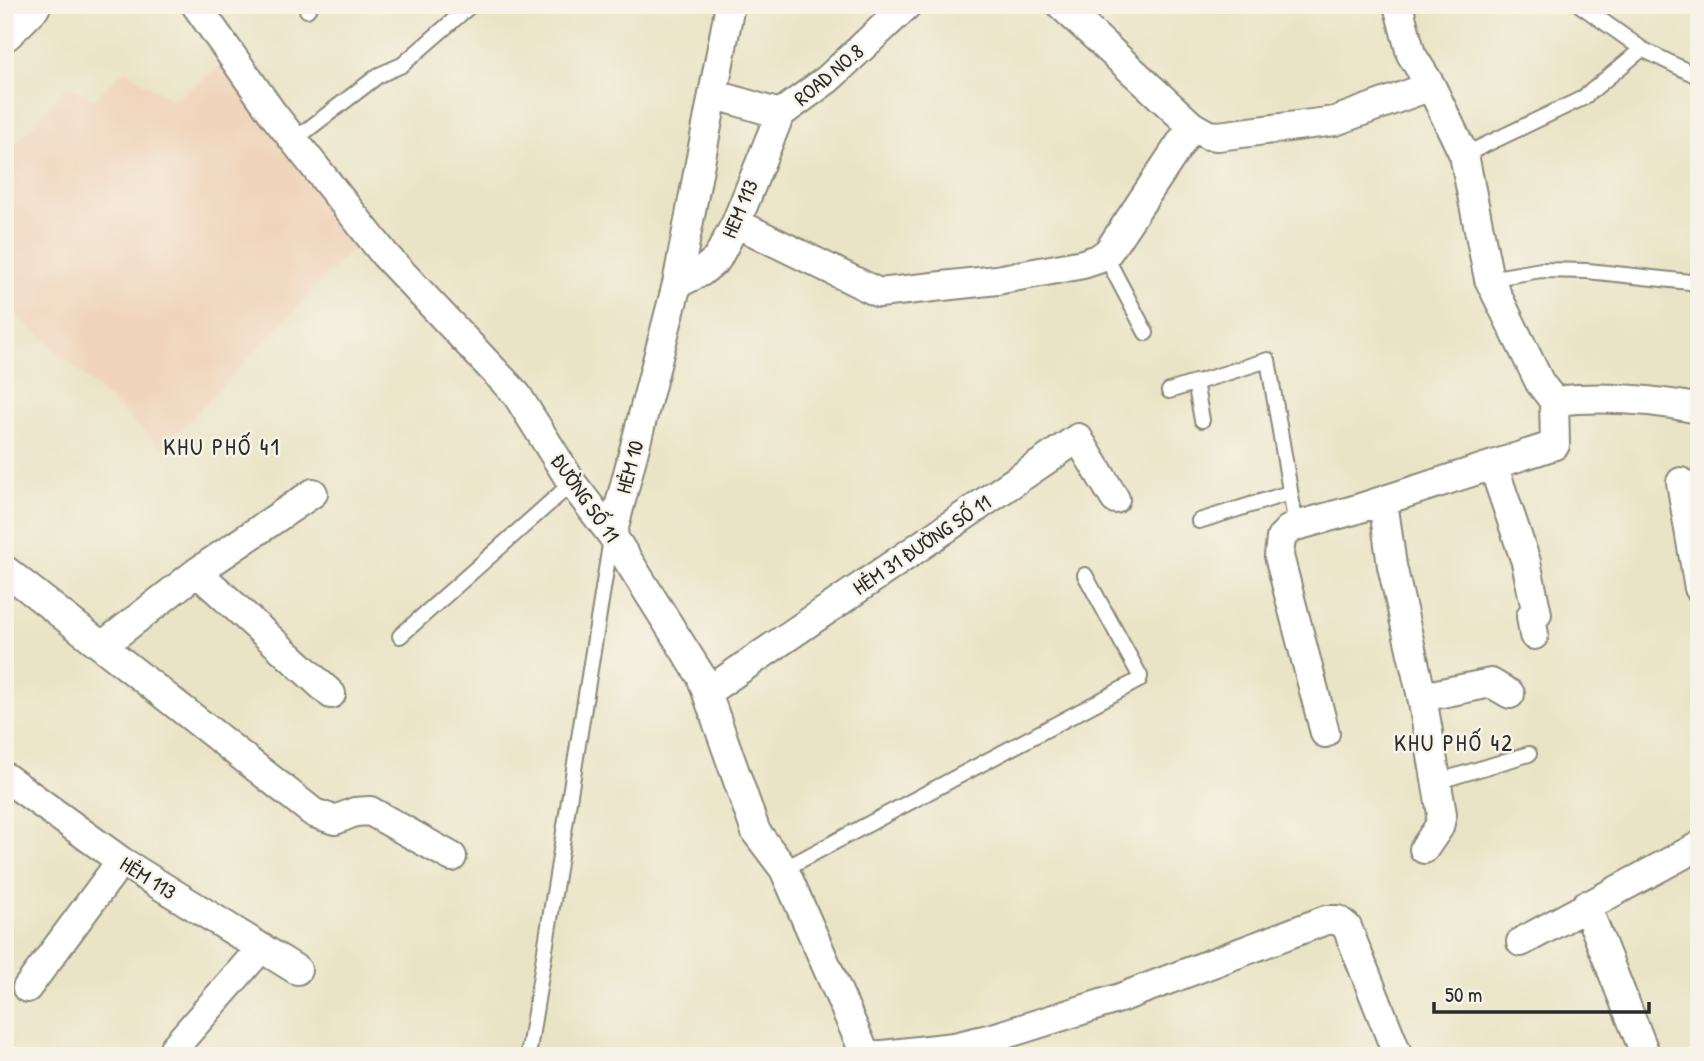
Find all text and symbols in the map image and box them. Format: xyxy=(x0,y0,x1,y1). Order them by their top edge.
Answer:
street label: ROAD NO.8 xyxy=(788,37,870,112)
street label: HEM 113 xyxy=(714,175,765,243)
district label: KHU PHỐ 41 xyxy=(163,431,281,462)
street label: HẺM 10 xyxy=(609,437,650,496)
street label: ĐƯỜNG SỐ 11 xyxy=(544,448,627,548)
street label: HẺM 31 ĐƯỜNG SỐ 11 xyxy=(847,488,996,601)
district label: KHU PHỐ 42 xyxy=(1394,727,1514,758)
street label: HẺM 113 xyxy=(115,849,182,906)
scale bar xyxy=(1434,970,1650,1014)
text: 50 m xyxy=(1445,980,1482,1009)

